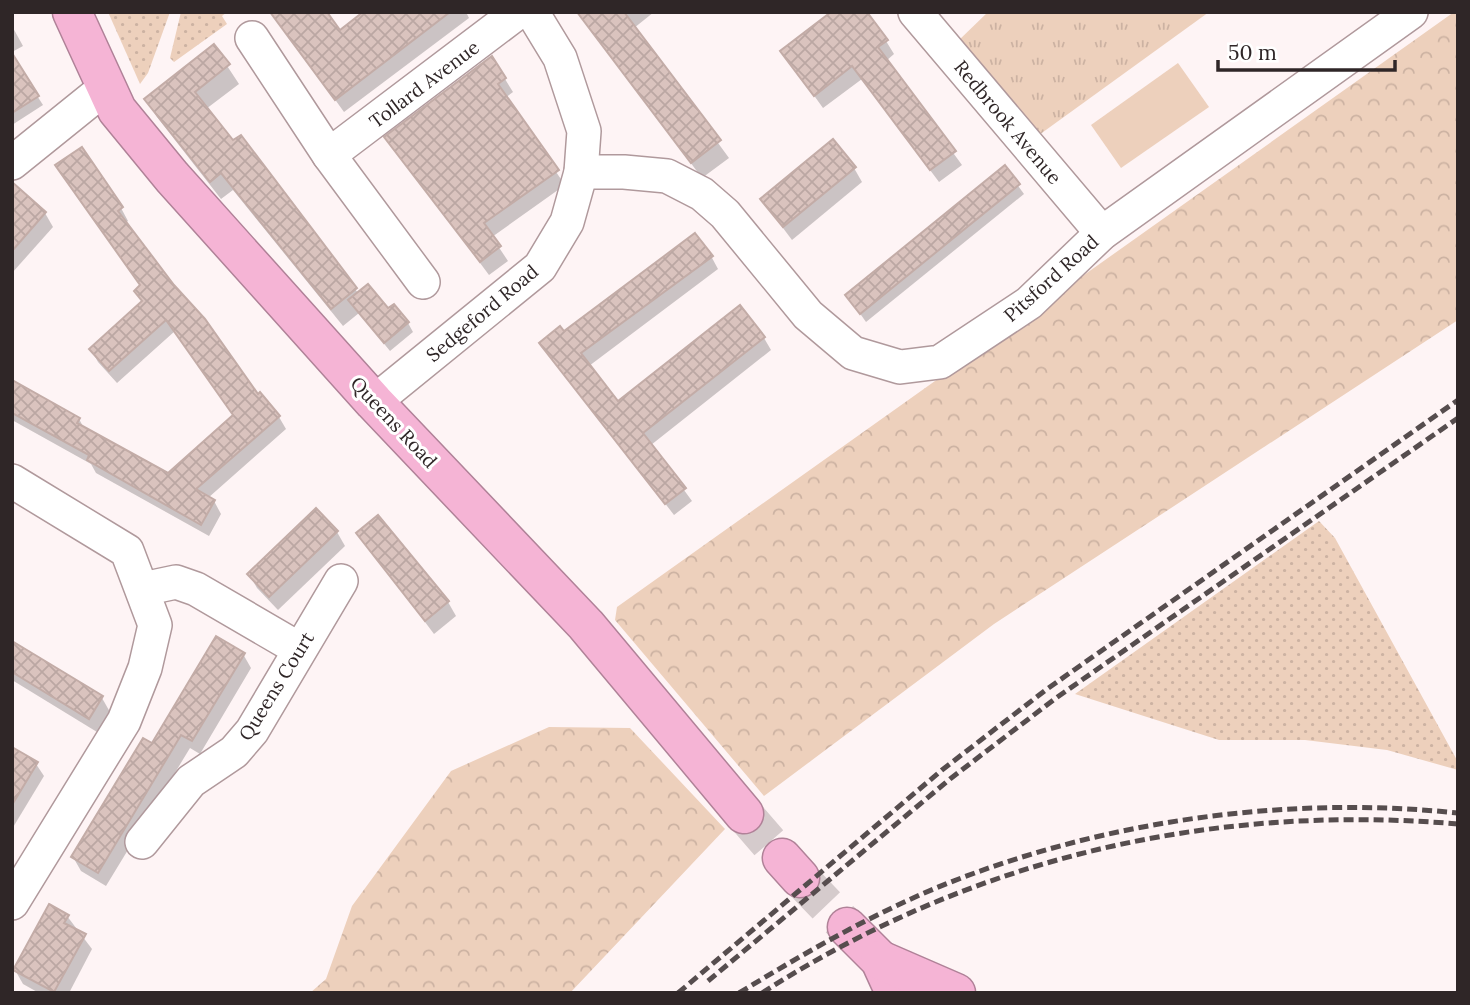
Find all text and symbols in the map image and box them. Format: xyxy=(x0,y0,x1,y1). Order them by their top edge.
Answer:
scale bar xyxy=(1218,28,1395,72)
street label: Tollard Avenue xyxy=(364,35,484,133)
text: 50 m xyxy=(1228,39,1277,66)
street label: Redbrook Avenue xyxy=(949,55,1067,189)
street label: Pitsford Road xyxy=(999,229,1103,327)
street label: Sedgeford Road xyxy=(421,259,543,367)
street label: Queens Road xyxy=(346,371,442,473)
street label: Queens Court xyxy=(233,627,319,745)

